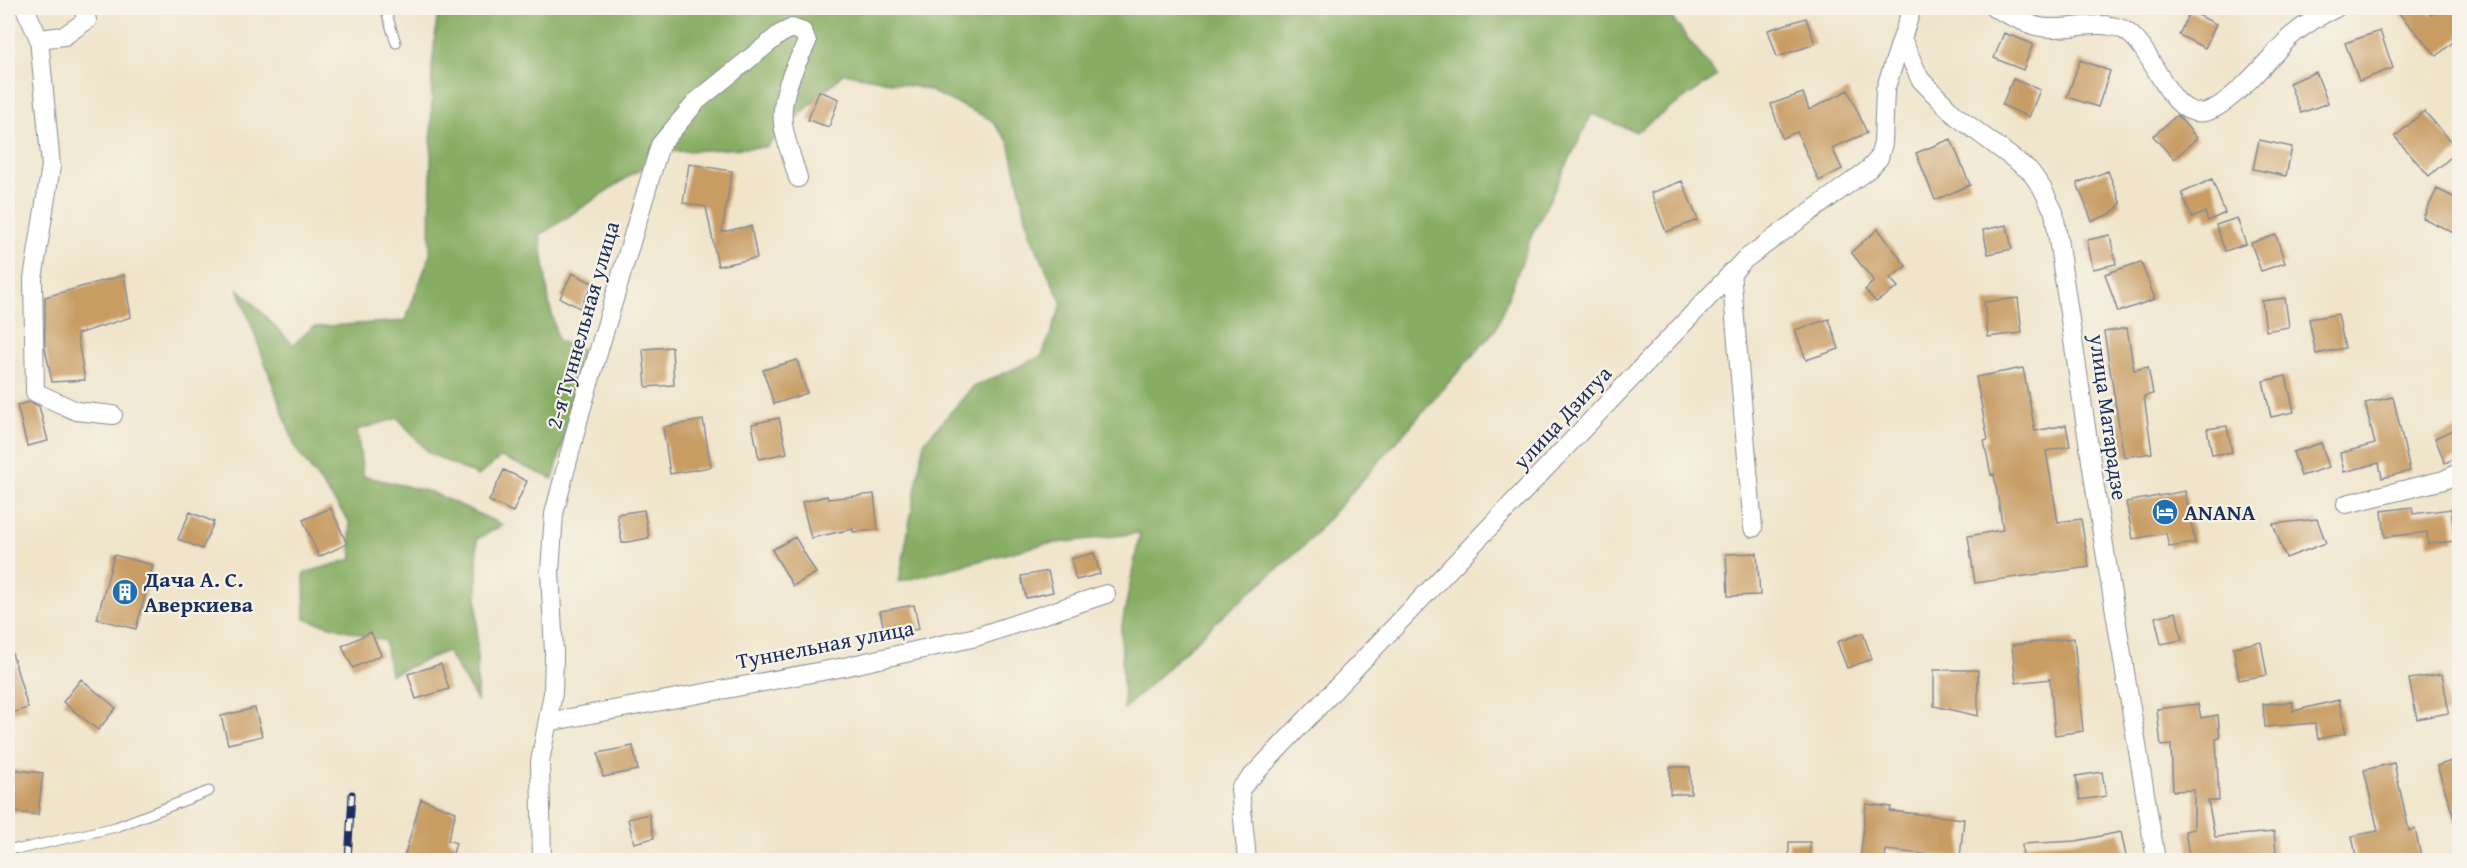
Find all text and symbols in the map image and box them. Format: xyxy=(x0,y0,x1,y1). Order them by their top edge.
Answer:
street label: 2-я Туннельная улица xyxy=(537,217,627,433)
street label: улица Матарадзе xyxy=(2081,331,2136,502)
street label: улица Дзигуа xyxy=(1505,357,1619,477)
place label: ANANA xyxy=(2184,496,2256,528)
hotel icon: ANANA xyxy=(2150,497,2180,527)
place label: Дача А. С. Аверкиева xyxy=(143,563,254,620)
building icon: Дача А. С. Аверкиева xyxy=(110,577,140,607)
street label: Туннельная улица xyxy=(733,611,917,677)

